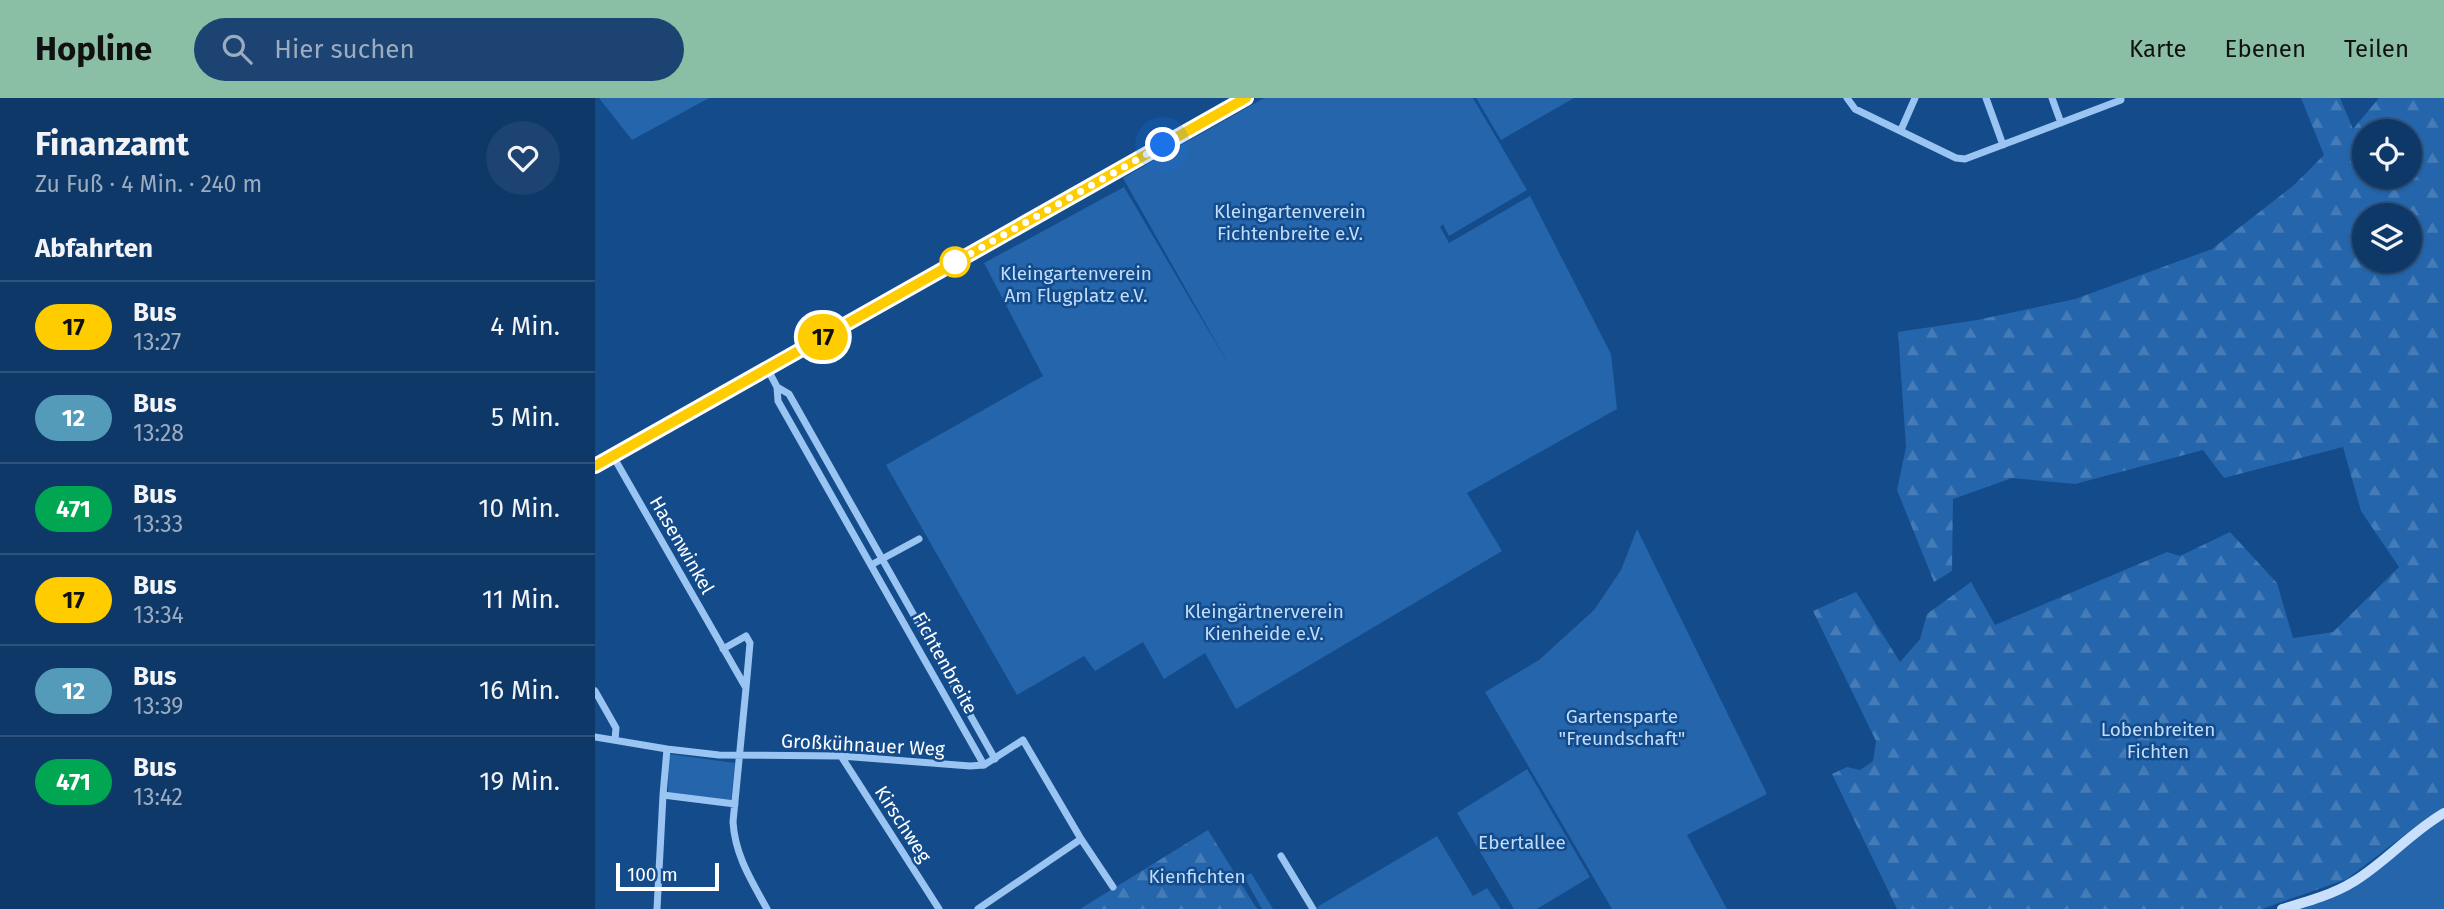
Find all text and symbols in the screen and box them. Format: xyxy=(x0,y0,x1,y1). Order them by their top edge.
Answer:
search box xyxy=(194,18,684,81)
text: Hopline xyxy=(35,29,152,69)
icon: search xyxy=(218,30,256,68)
text: Hier suchen xyxy=(274,34,415,65)
text: Karte xyxy=(2129,35,2187,63)
text: Ebenen xyxy=(2225,35,2306,63)
text: Teilen xyxy=(2344,35,2409,63)
map controls xyxy=(2352,119,2422,273)
button: locate xyxy=(2352,119,2422,189)
button: heart xyxy=(486,121,560,195)
text: Finanzamt xyxy=(35,124,189,164)
your location xyxy=(1145,127,1180,162)
text: Zu Fuß · 4 Min. · 240 m xyxy=(35,170,262,198)
park label: Kleingartenverein Fichtenbreite e.V. xyxy=(1214,200,1366,245)
button: layers xyxy=(2352,203,2422,273)
text: Abfahrten xyxy=(35,233,153,264)
unlabelled marker xyxy=(940,247,970,277)
park label: Kleingartenverein Am Flugplatz e.V. xyxy=(1000,262,1152,307)
text: Bus xyxy=(133,297,176,328)
text: 4 Min. xyxy=(490,311,560,342)
text: 17 xyxy=(62,313,85,341)
line badge: 17 xyxy=(791,314,855,360)
text: 17 xyxy=(812,323,834,351)
text: 13:27 xyxy=(133,328,181,356)
text: Bus xyxy=(133,388,176,419)
text: 5 Min. xyxy=(491,402,560,433)
text: 12 xyxy=(62,404,85,432)
text: 13:28 xyxy=(133,419,184,447)
text: Bus xyxy=(133,479,176,510)
street label: Hasenwinkel xyxy=(645,492,719,598)
text: 10 Min. xyxy=(478,493,560,524)
text: 471 xyxy=(56,495,91,523)
text: 13:33 xyxy=(133,510,183,538)
text: Bus xyxy=(133,570,176,601)
text: 11 Min. xyxy=(482,584,560,615)
text: 17 xyxy=(62,586,85,614)
park label: Kleingärtnerverein Kienheide e.V. xyxy=(1184,600,1344,645)
text: 13:34 xyxy=(133,601,184,629)
street label: Fichtenbreite xyxy=(908,608,982,718)
text: Bus xyxy=(133,661,176,692)
text: 16 Min. xyxy=(479,675,560,706)
text: 12 xyxy=(62,677,85,705)
text: 13:39 xyxy=(133,692,183,720)
park label: Gartensparte "Freundschaft" xyxy=(1559,705,1685,750)
park label: Lobenbreiten Fichten xyxy=(2101,718,2215,763)
street label: Großkühnauer Weg xyxy=(781,729,946,761)
text: Bus xyxy=(133,752,176,783)
text: 19 Min. xyxy=(479,766,560,797)
text: 471 xyxy=(56,768,91,796)
street label: Kirschweg xyxy=(870,781,936,867)
text: 13:42 xyxy=(133,783,183,811)
park label: Ebertallee xyxy=(1478,831,1566,854)
scale bar xyxy=(616,860,719,892)
text: 100 m xyxy=(627,863,678,886)
park label: Kienfichten xyxy=(1148,865,1246,888)

